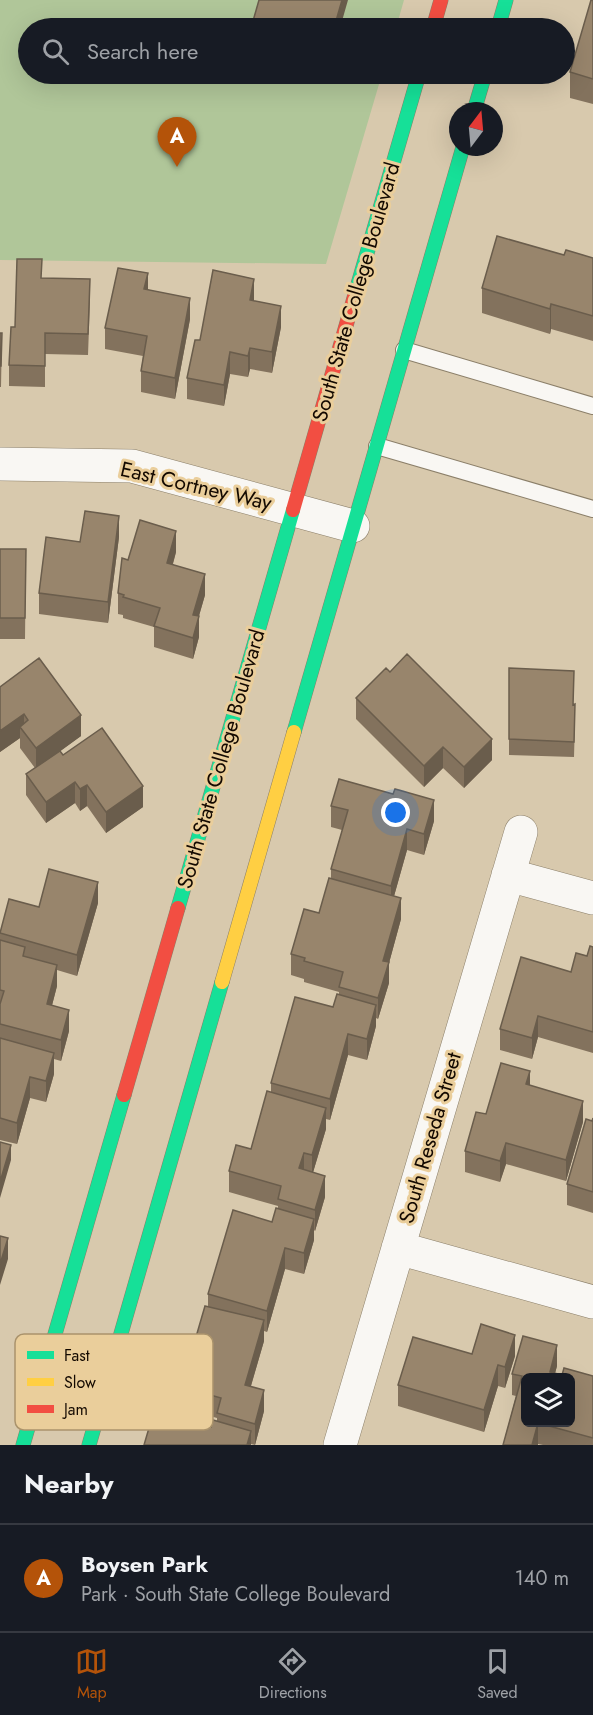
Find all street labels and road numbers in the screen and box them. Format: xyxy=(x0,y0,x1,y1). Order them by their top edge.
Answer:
street label: South State College Boulevard xyxy=(305,159,407,425)
street label: East Cortney Way xyxy=(117,454,275,518)
street label: South State College Boulevard xyxy=(170,626,272,892)
street label: South Reseda Street xyxy=(391,1049,469,1227)

